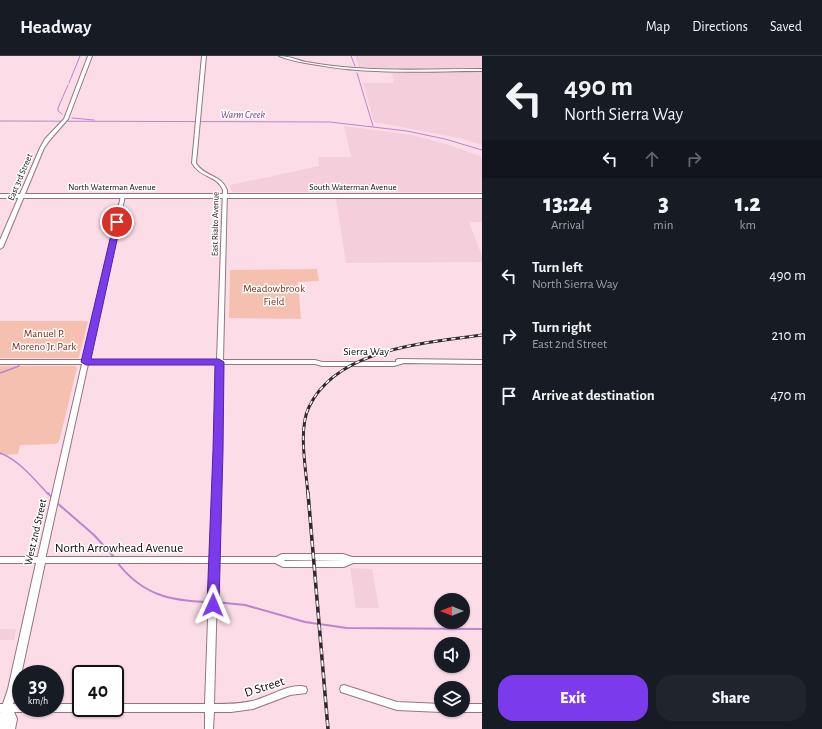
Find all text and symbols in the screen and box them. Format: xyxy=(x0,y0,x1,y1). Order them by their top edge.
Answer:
text: Headway xyxy=(20,18,91,37)
text: Map xyxy=(646,20,670,34)
text: Directions xyxy=(692,20,748,34)
text: Saved xyxy=(770,20,802,34)
icon: left xyxy=(498,72,550,124)
text: 490 m xyxy=(564,73,633,101)
text: North Sierra Way xyxy=(564,106,683,124)
water label: Warm Creek xyxy=(221,110,266,120)
icon: left xyxy=(599,148,621,170)
icon: ahead xyxy=(641,148,663,170)
icon: right xyxy=(683,148,705,170)
street label: East 3rd Street xyxy=(7,152,34,202)
street label: North Waterman Avenue xyxy=(68,183,156,192)
street label: South Waterman Avenue xyxy=(309,183,397,192)
street label: East Rialto Avenue xyxy=(210,192,221,256)
text: 13:24 xyxy=(543,192,592,216)
text: 3 xyxy=(658,192,669,216)
text: 1.2 xyxy=(735,192,761,216)
pin xyxy=(100,205,134,239)
icon: arrive xyxy=(106,211,128,233)
text: Arrival xyxy=(551,219,584,232)
text: min xyxy=(653,219,674,232)
text: km xyxy=(740,219,756,232)
text: Turn left xyxy=(532,260,583,275)
icon: left xyxy=(498,265,520,287)
text: 490 m xyxy=(769,268,806,283)
text: North Sierra Way xyxy=(532,278,618,291)
park label: Meadowbrook Field xyxy=(243,283,305,307)
text: Turn right xyxy=(532,320,591,335)
icon: right xyxy=(498,325,520,347)
park label: Manuel P. Moreno Jr. Park xyxy=(12,328,76,352)
text: 210 m xyxy=(772,328,806,343)
text: East 2nd Street xyxy=(532,338,607,351)
street label: Sierra Way xyxy=(343,346,389,357)
icon: arrive xyxy=(498,385,520,407)
text: Arrive at destination xyxy=(532,388,655,403)
text: 470 m xyxy=(770,388,806,403)
street label: West 2nd Street xyxy=(22,497,49,566)
street label: North Arrowhead Avenue xyxy=(55,542,183,555)
position arrow xyxy=(192,584,234,626)
north arrow xyxy=(434,593,470,629)
map controls xyxy=(434,593,470,717)
button: sound xyxy=(434,637,470,673)
speed limit sign: 40 xyxy=(72,665,124,717)
street label: D Street xyxy=(243,675,286,700)
button: Exit xyxy=(498,675,648,721)
button: Share xyxy=(656,675,806,721)
text: 39 xyxy=(29,676,47,696)
button: layers xyxy=(434,681,470,717)
text: km/h xyxy=(28,696,48,706)

